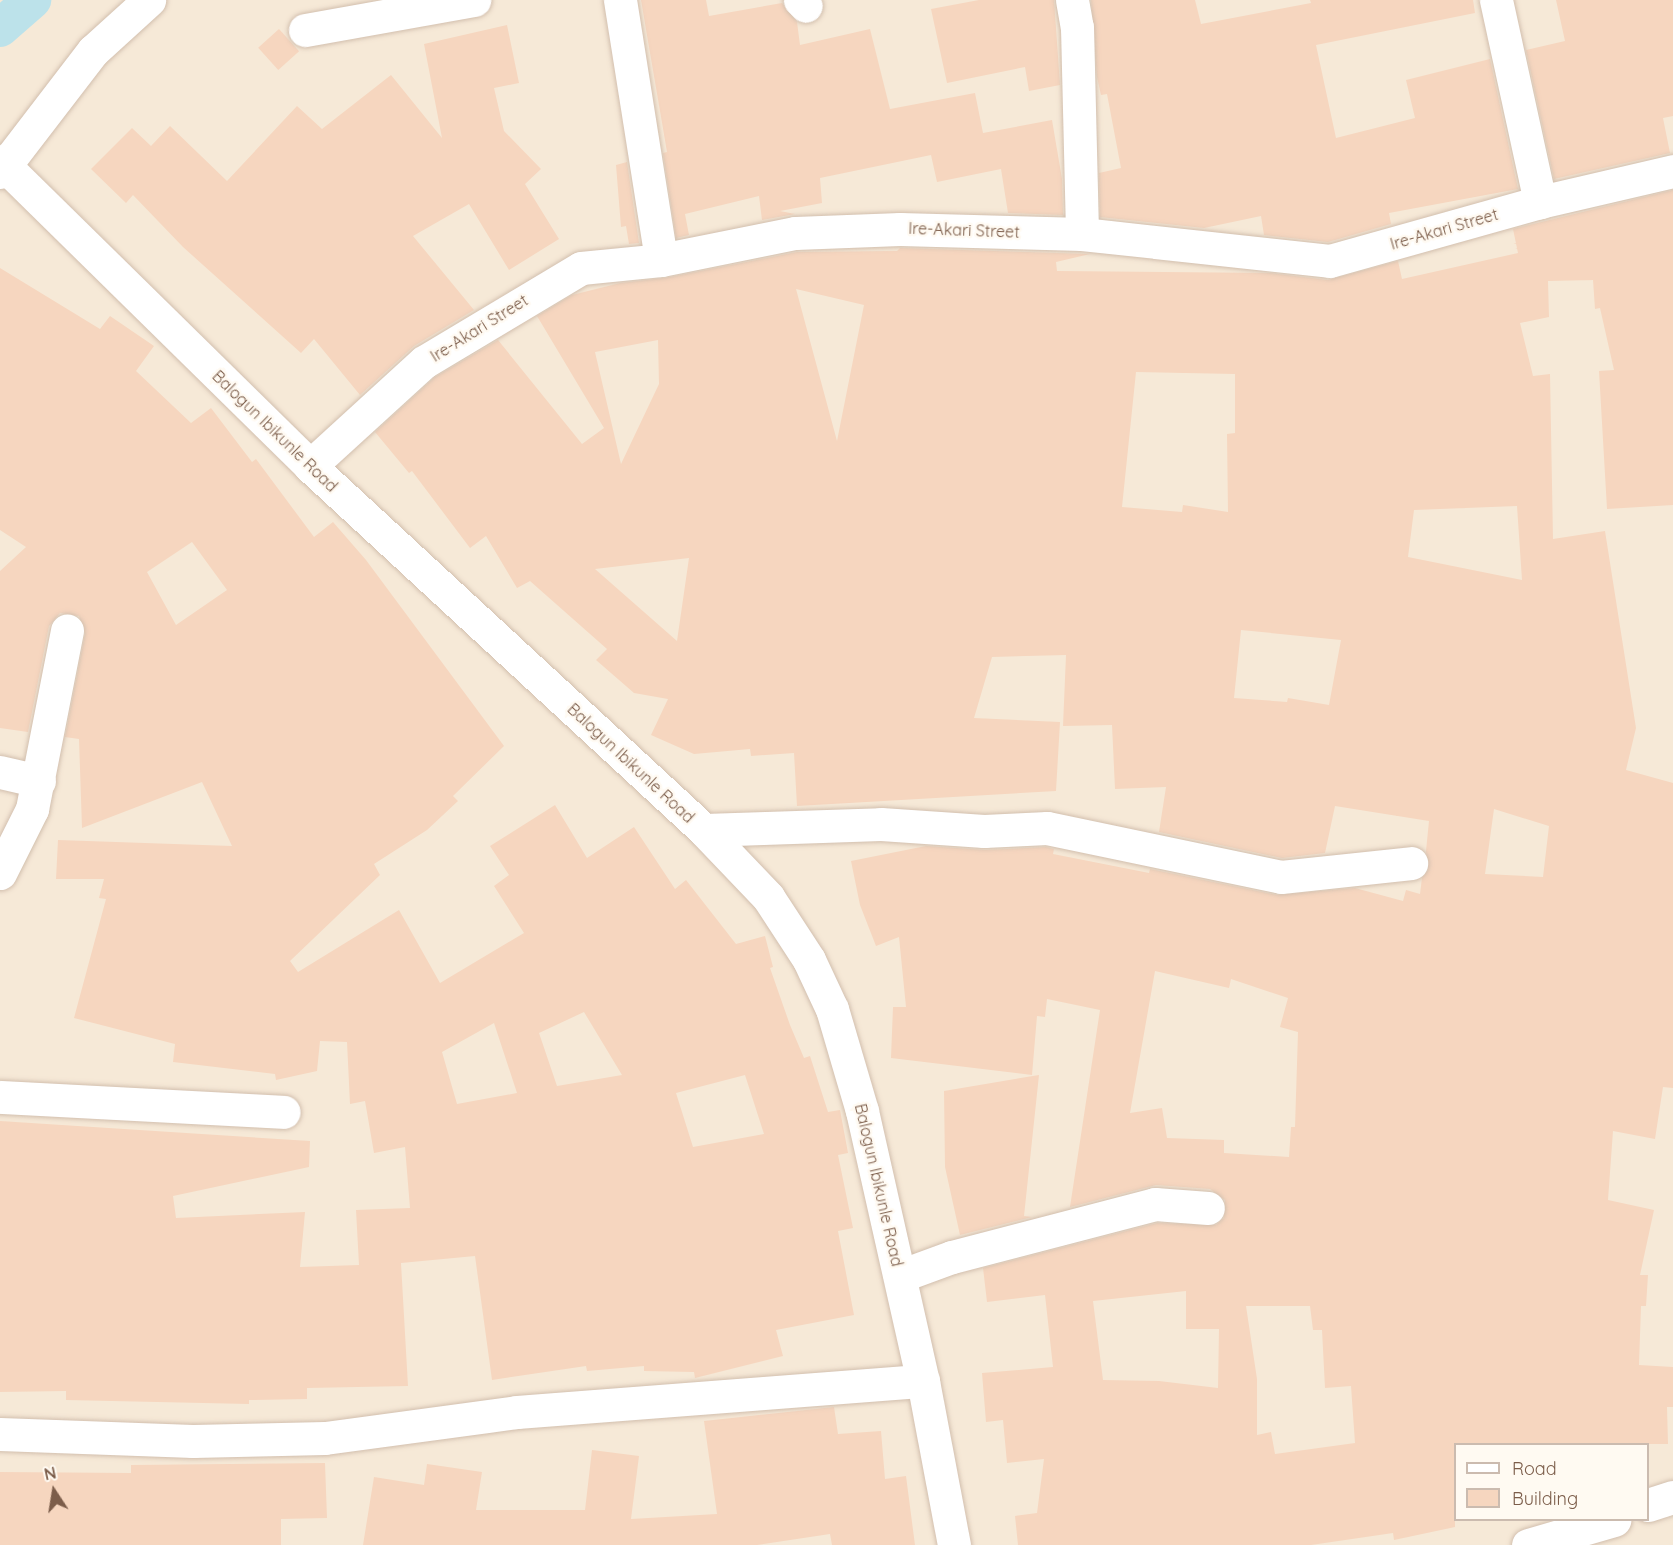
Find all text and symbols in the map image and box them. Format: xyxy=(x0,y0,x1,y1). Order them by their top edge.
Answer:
street label: Ire-Akari Street xyxy=(1388,204,1500,254)
street label: Ire-Akari Street xyxy=(908,218,1020,242)
street label: Ire-Akari Street xyxy=(427,290,531,366)
street label: Balogun Ibikunle Road xyxy=(208,366,342,496)
street label: Balogun Ibikunle Road xyxy=(564,699,698,827)
street label: Balogun Ibikunle Road xyxy=(851,1102,907,1268)
legend xyxy=(1454,1443,1649,1521)
text: Road xyxy=(1512,1457,1557,1480)
north arrow xyxy=(24,1461,84,1521)
text: N xyxy=(42,1462,58,1484)
text: Building xyxy=(1512,1487,1578,1510)

